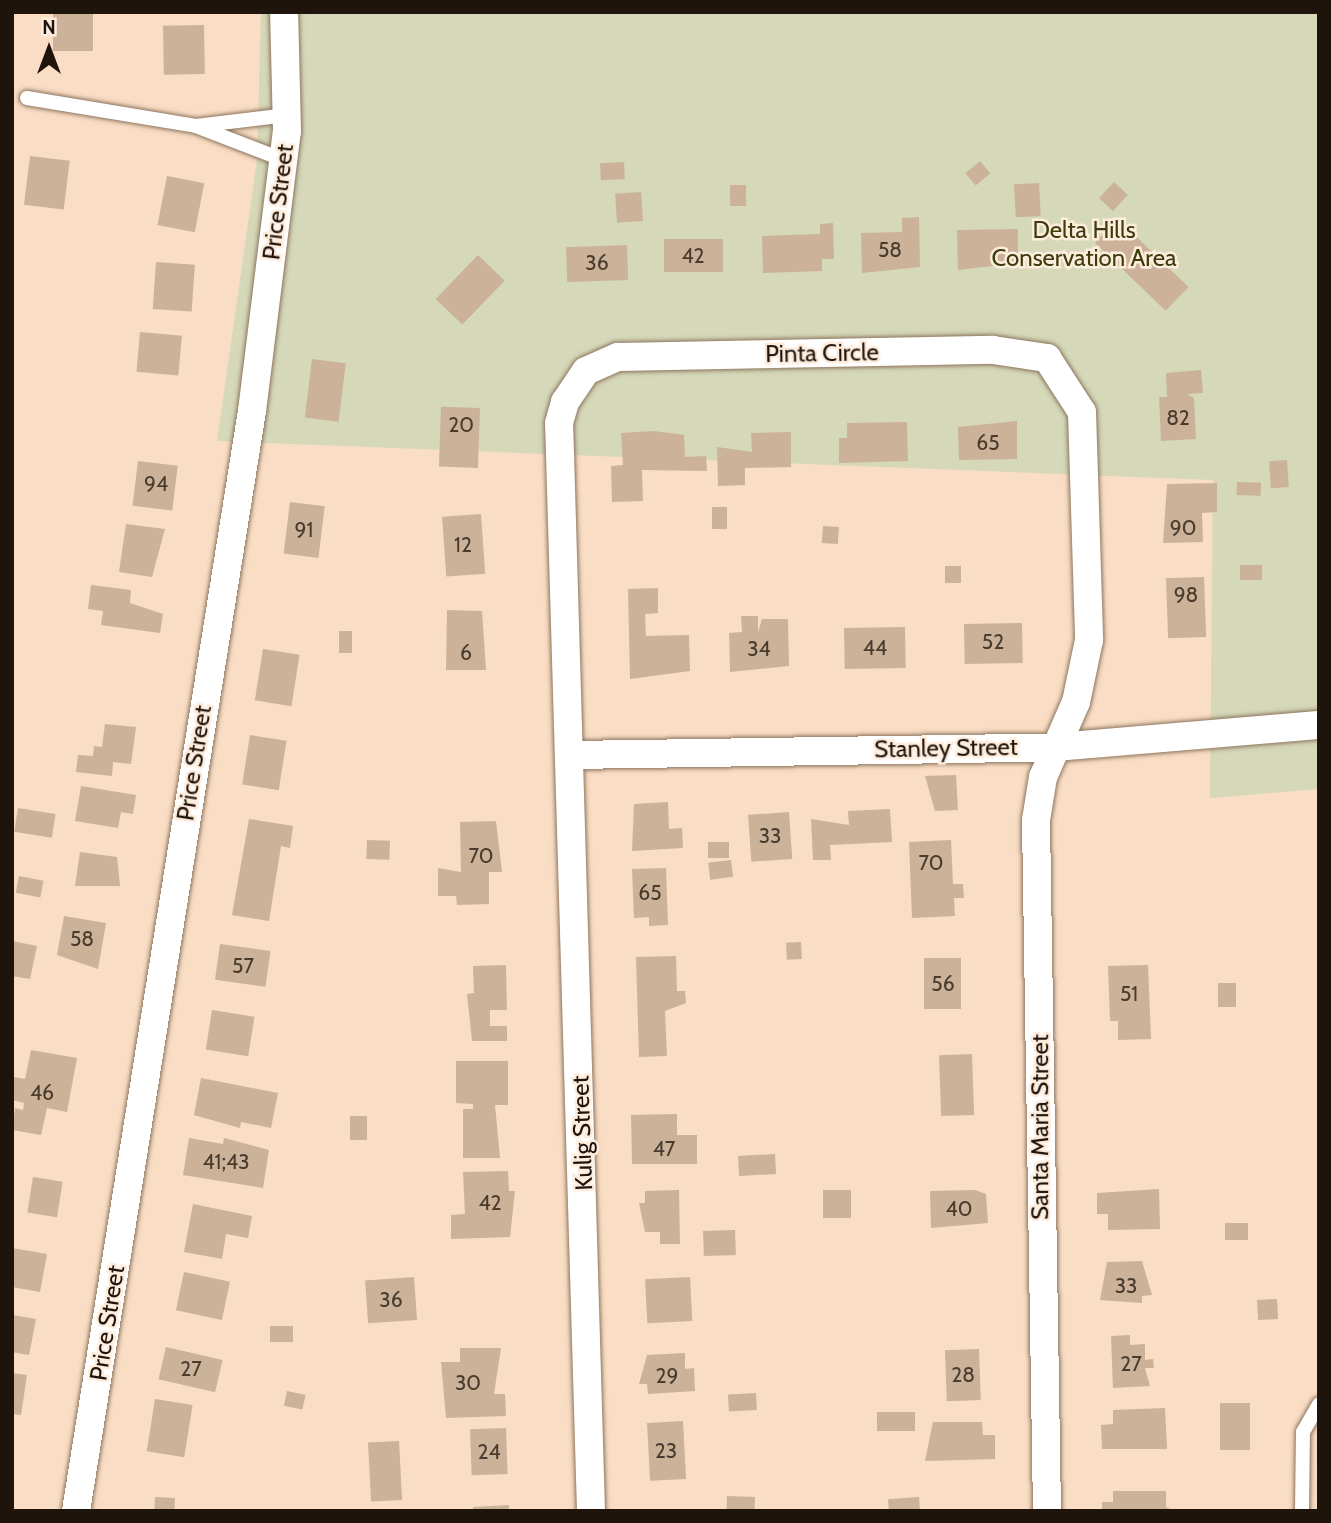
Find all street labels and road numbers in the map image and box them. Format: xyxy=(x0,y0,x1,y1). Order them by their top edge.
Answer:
street label: Price Street xyxy=(257,143,299,261)
street label: Pinta Circle xyxy=(765,338,879,368)
street label: Price Street xyxy=(171,703,217,823)
street label: Stanley Street xyxy=(874,732,1018,764)
street label: Santa Maria Street xyxy=(1026,1034,1054,1220)
street label: Kulig Street xyxy=(566,1075,598,1191)
street label: Price Street xyxy=(84,1263,130,1383)

